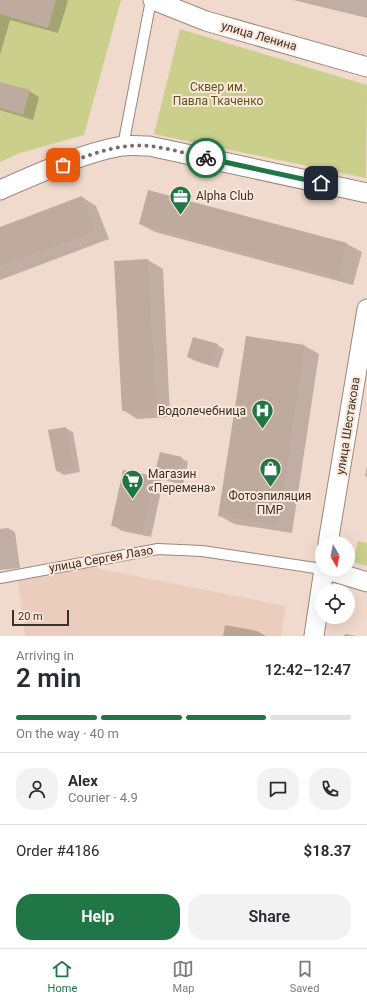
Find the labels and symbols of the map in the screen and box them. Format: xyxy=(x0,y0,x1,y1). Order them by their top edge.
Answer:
street label: улица Ленина xyxy=(220,19,298,53)
park label: Сквер им. Павла Ткаченко xyxy=(173,80,264,108)
courier xyxy=(186,138,226,178)
pin xyxy=(46,148,80,182)
pin xyxy=(304,166,338,200)
office icon: Alpha Club xyxy=(167,183,193,216)
place label: Alpha Club xyxy=(196,189,254,203)
street label: улица Шестакова xyxy=(333,376,363,476)
hospital icon: Водолечебница xyxy=(249,398,275,431)
place label: Водолечебница xyxy=(158,404,246,418)
shop icon: Фотоэпиляция ПМР xyxy=(257,456,283,489)
place label: Магазин «Перемена» xyxy=(148,467,216,495)
supermarket icon: Магазин «Перемена» xyxy=(120,468,146,501)
place label: Фотоэпиляция ПМР xyxy=(229,489,311,517)
north arrow xyxy=(315,536,355,576)
street label: улица Сергея Лазо xyxy=(48,543,154,575)
scale bar xyxy=(12,608,69,627)

